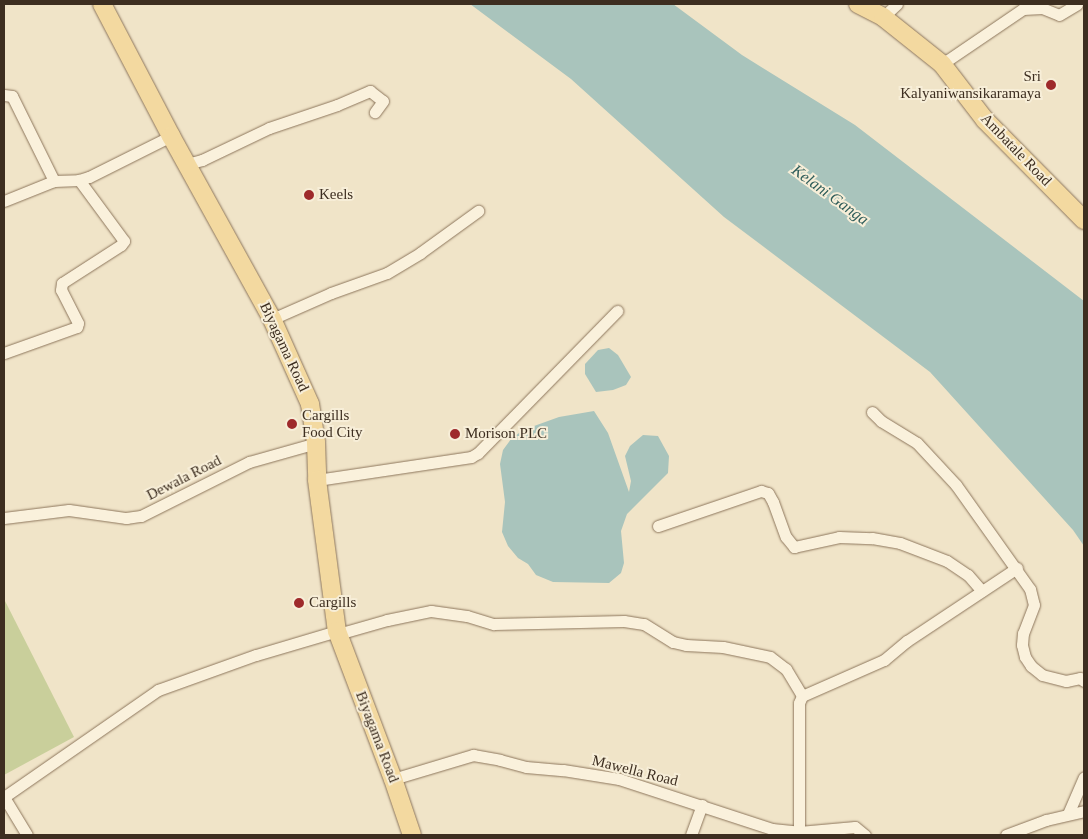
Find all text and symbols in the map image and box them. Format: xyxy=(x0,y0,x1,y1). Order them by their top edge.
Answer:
place label: Sri Kalyaniwansikaramaya xyxy=(900,67,1041,102)
marker: Sri Kalyaniwansikaramaya xyxy=(1045,79,1057,91)
street label: Ambatale Road xyxy=(977,110,1055,190)
water label: Kelani Ganga xyxy=(788,161,872,229)
place label: Keels xyxy=(319,186,353,204)
marker: Keels xyxy=(303,189,315,201)
street label: Biyagama Road xyxy=(256,300,312,394)
place label: Cargills Food City xyxy=(302,406,362,441)
marker: Cargills Food City xyxy=(286,418,298,430)
place label: Morison PLC xyxy=(465,425,547,443)
marker: Morison PLC xyxy=(449,428,461,440)
street label: Dewala Road xyxy=(144,452,224,504)
place label: Cargills xyxy=(309,594,356,612)
marker: Cargills xyxy=(293,597,305,609)
street label: Biyagama Road xyxy=(351,689,403,785)
street label: Mawella Road xyxy=(590,752,680,790)

